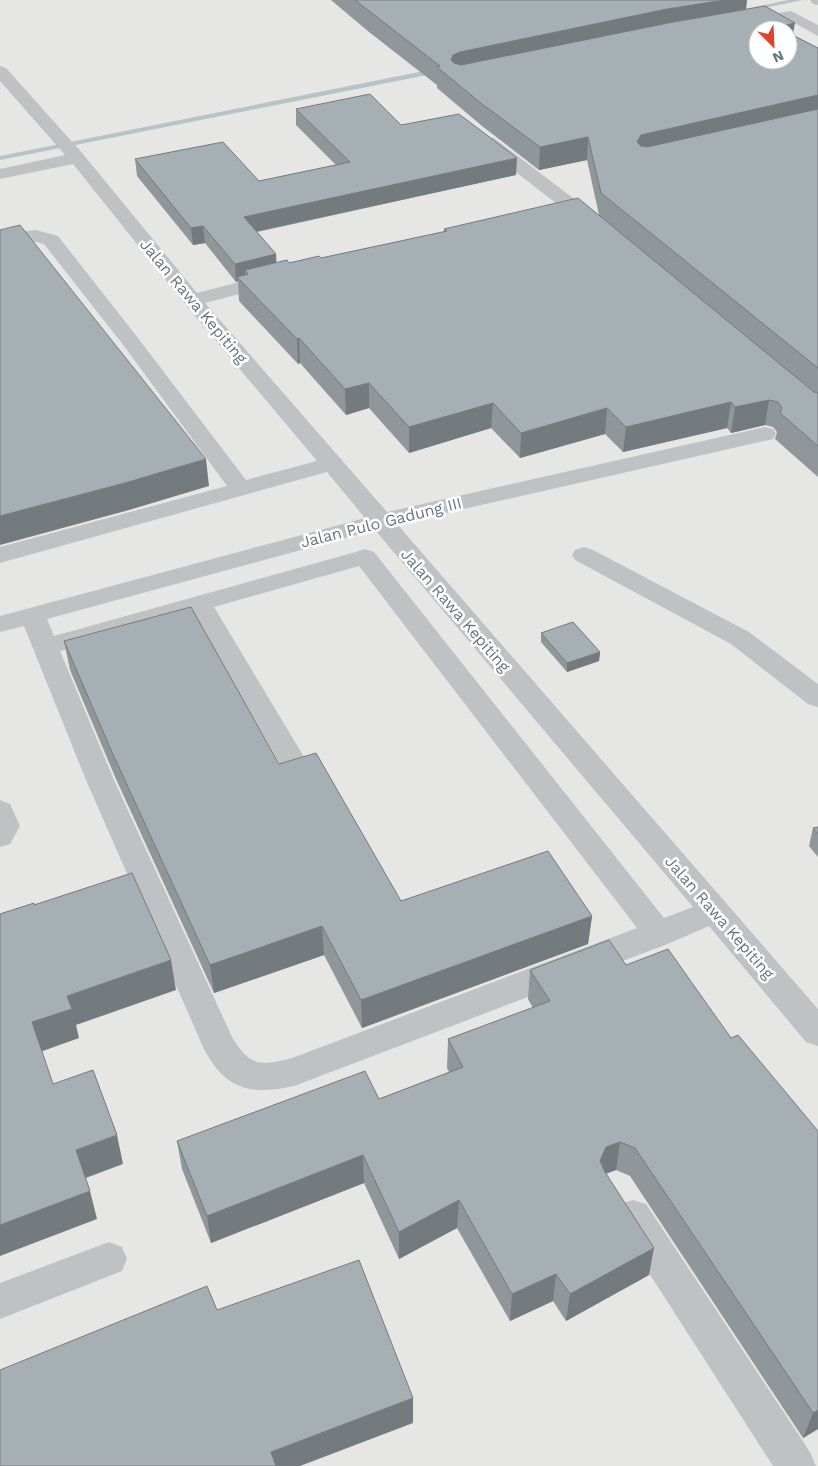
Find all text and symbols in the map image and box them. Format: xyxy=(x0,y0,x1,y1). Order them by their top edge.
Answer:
north arrow xyxy=(748,20,798,70)
text: N xyxy=(770,47,786,66)
street label: Jalan Rawa Kepiting xyxy=(136,235,252,368)
street label: Jalan Pulo Gadung III xyxy=(299,493,464,552)
street label: Jalan Rawa Kepiting xyxy=(397,545,515,676)
street label: Jalan Rawa Kepiting xyxy=(661,852,779,983)

